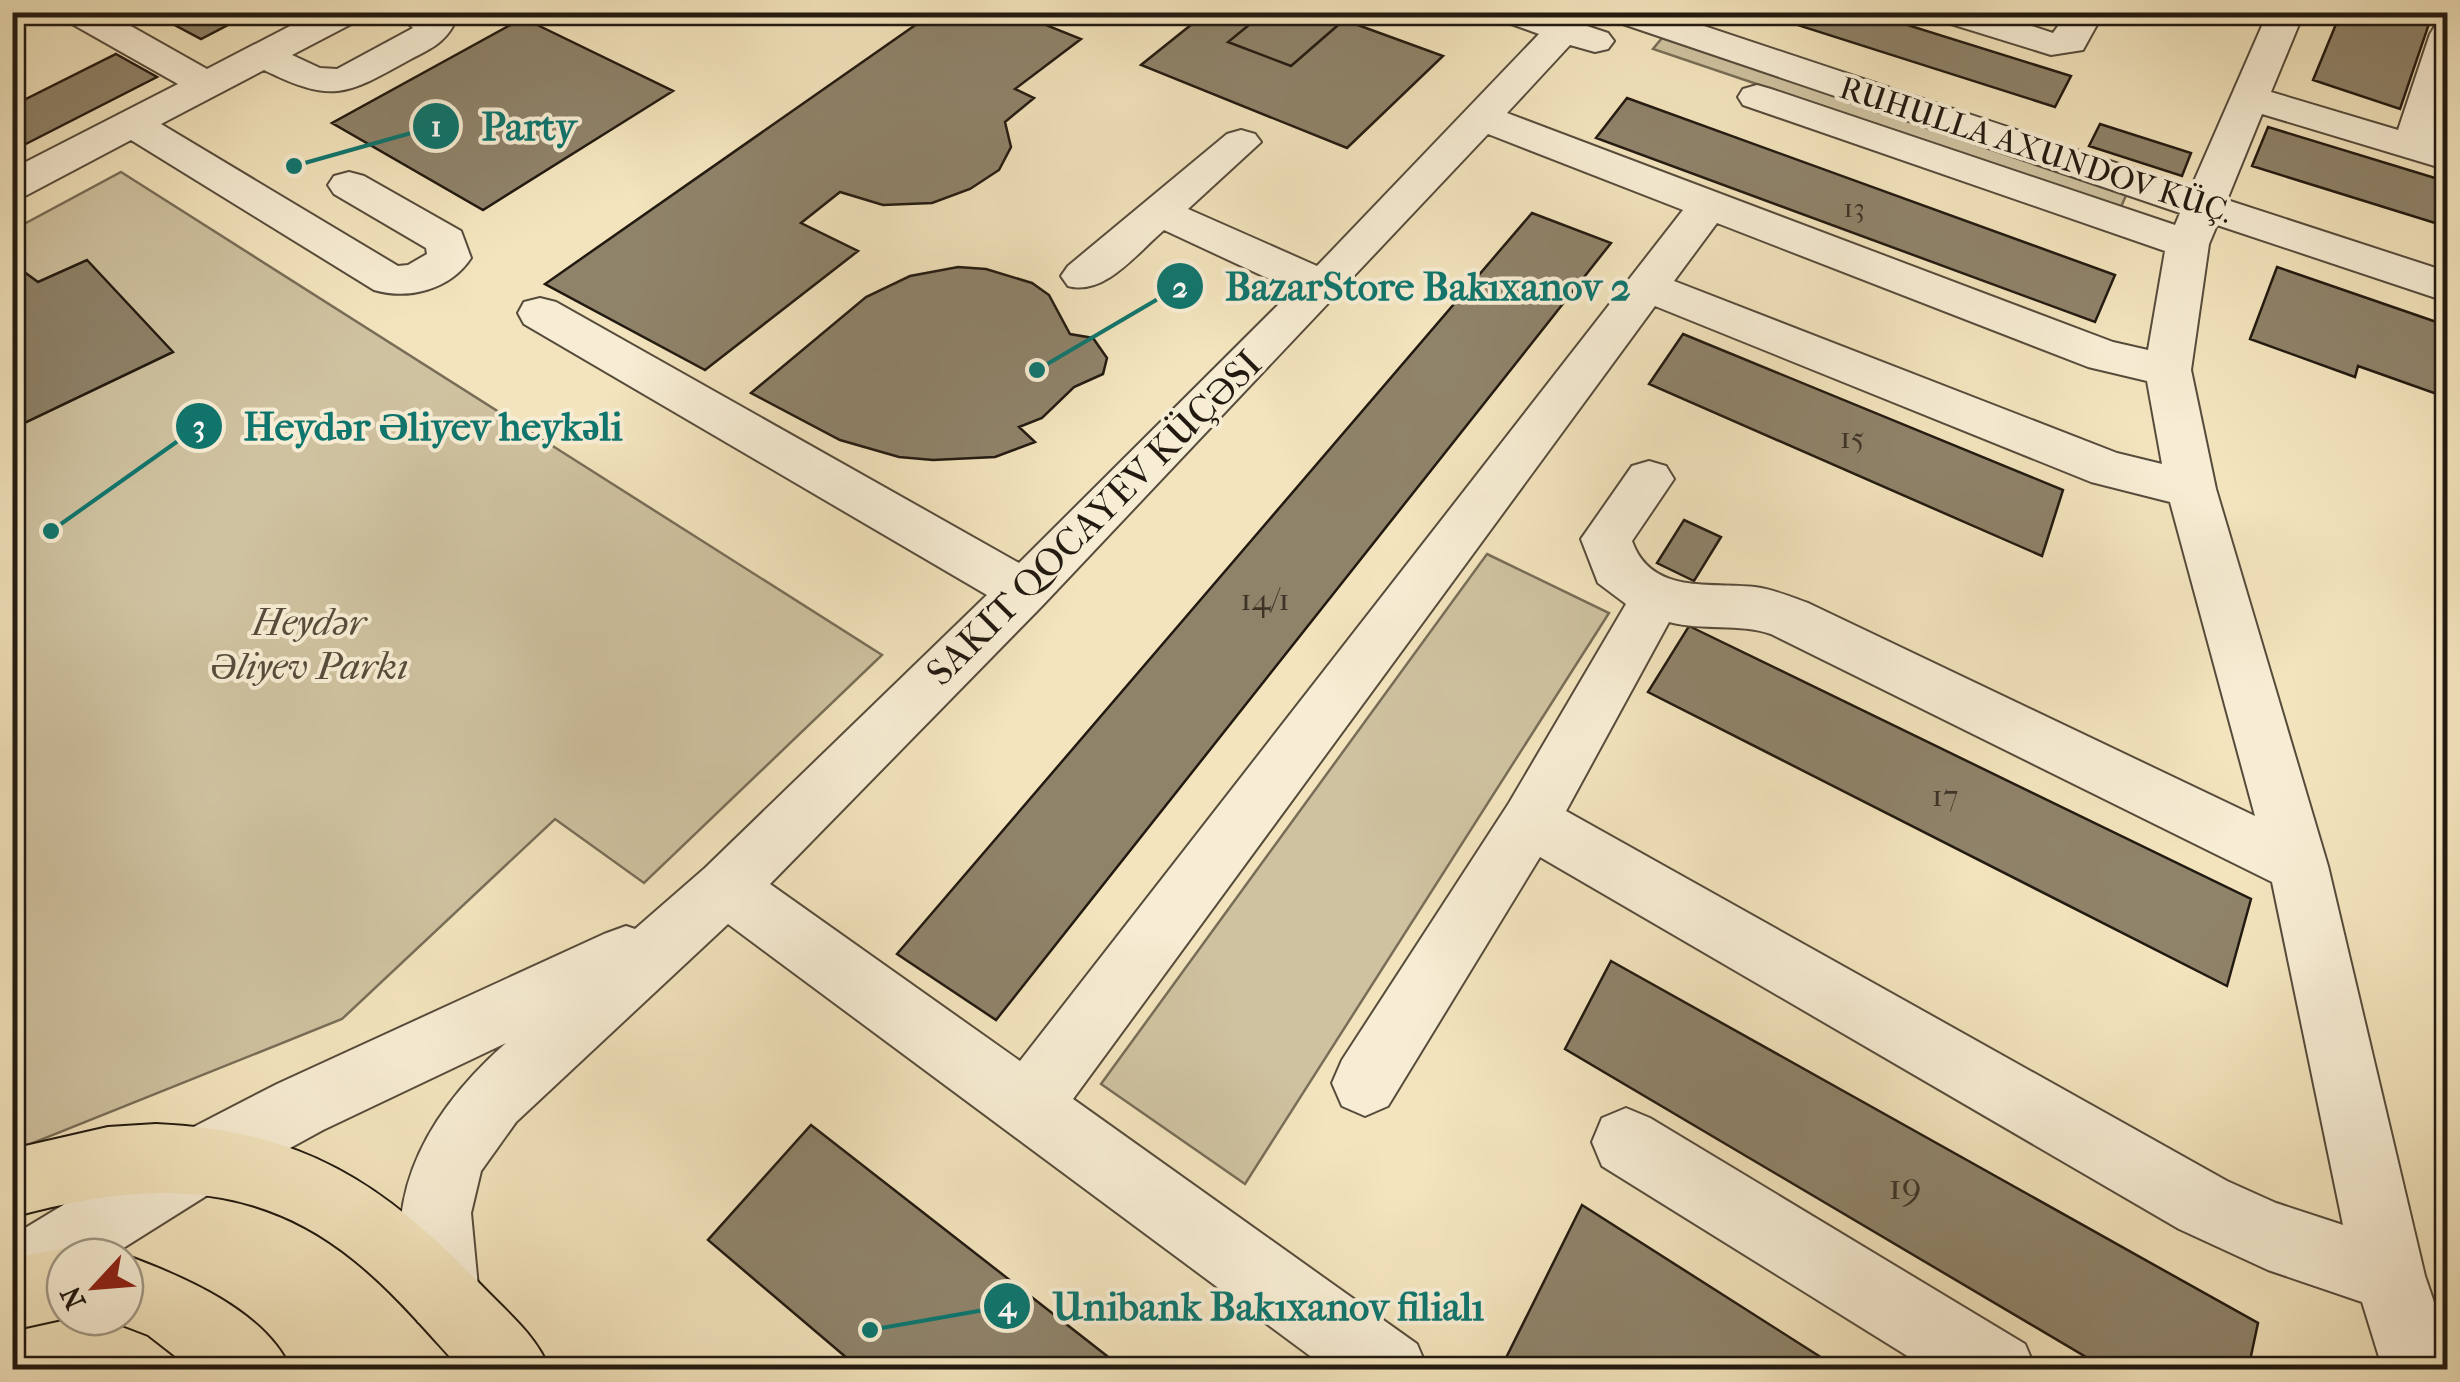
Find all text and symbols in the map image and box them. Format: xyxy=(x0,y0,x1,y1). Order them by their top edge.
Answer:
street label: RUHULLA AXUNDOV KÜÇ. xyxy=(1835,69,2237,231)
callout: Party xyxy=(411,91,596,161)
text: Party xyxy=(481,104,579,150)
text: 1 xyxy=(431,109,441,144)
house number: 13 xyxy=(1843,191,1865,224)
callout: BazarStore Bakıxanov 2 xyxy=(1155,251,1651,321)
text: BazarStore Bakıxanov 2 xyxy=(1225,264,1631,310)
text: 2 xyxy=(1172,270,1188,305)
street label: SAKIT QOCAYEV KÜÇƏSI xyxy=(917,341,1271,695)
callout: Heydər Əliyev heykəli xyxy=(174,391,643,461)
text: Heydər Əliyev heykəli xyxy=(243,404,623,450)
text: 3 xyxy=(193,409,205,444)
house number: 15 xyxy=(1839,419,1865,456)
house number: 14/1 xyxy=(1240,581,1290,618)
park label: Heydər Əliyev Parkı xyxy=(210,600,408,689)
house number: 17 xyxy=(1932,777,1958,814)
house number: 19 xyxy=(1888,1164,1922,1209)
north arrow xyxy=(45,1237,145,1337)
callout: Unibank Bakıxanov filialı xyxy=(982,1271,1504,1341)
text: N xyxy=(53,1280,92,1315)
text: Unibank Bakıxanov filialı xyxy=(1052,1284,1484,1330)
text: 4 xyxy=(997,1289,1017,1325)

